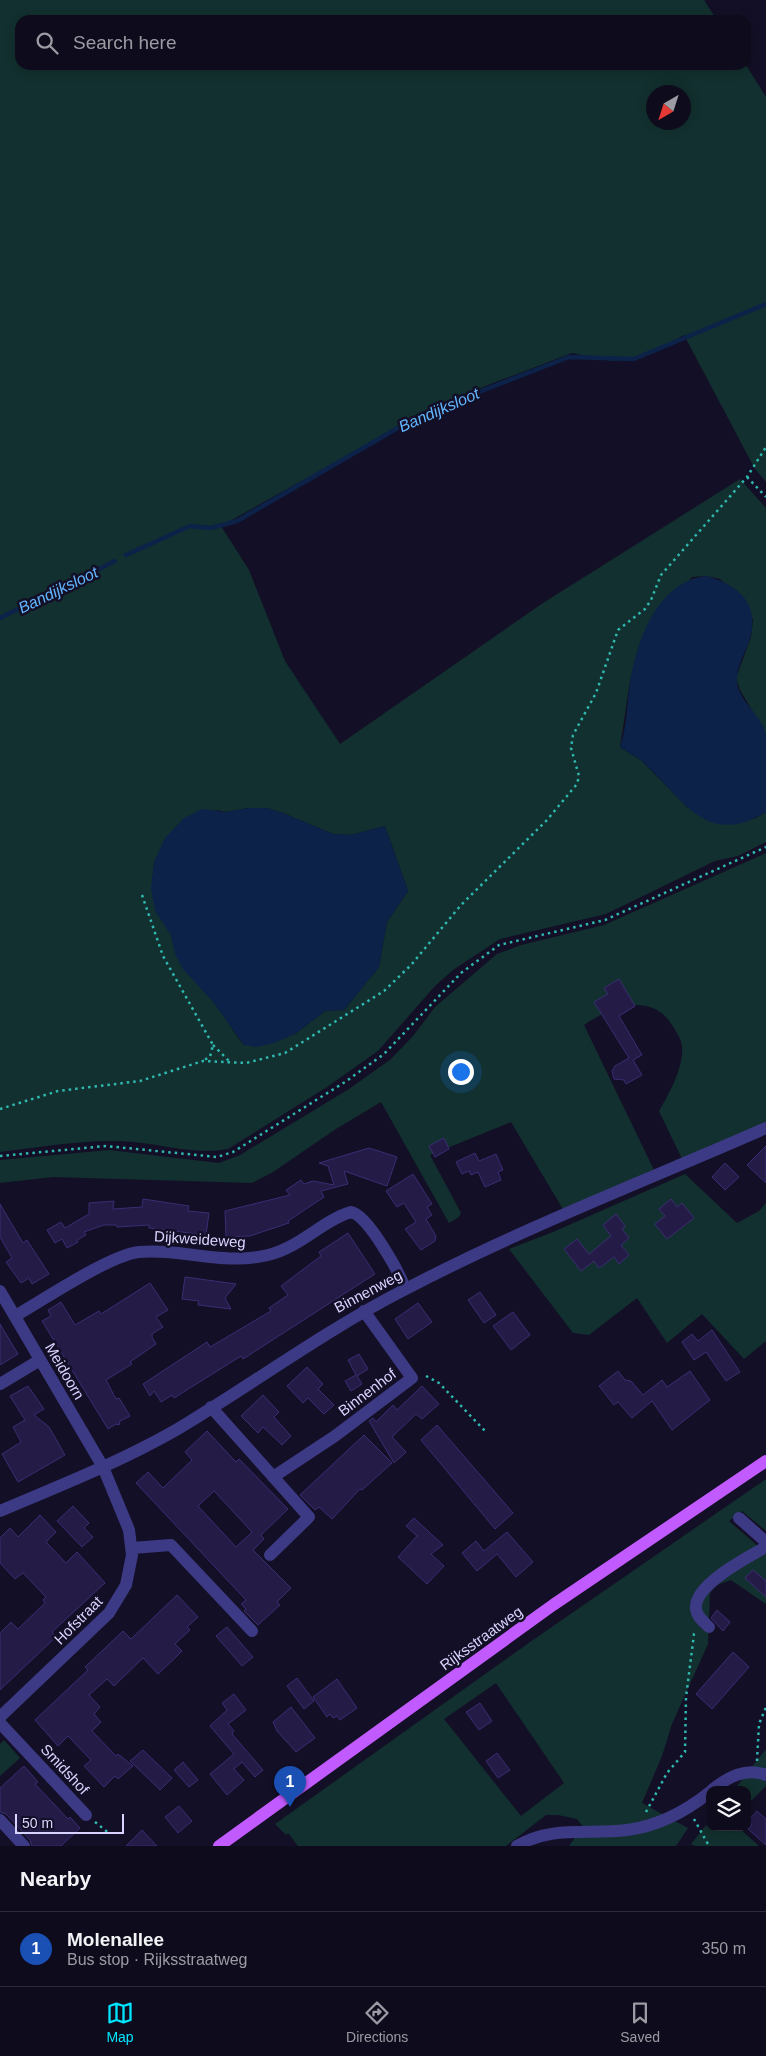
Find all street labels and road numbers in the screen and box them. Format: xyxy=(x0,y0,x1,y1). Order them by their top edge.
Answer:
street label: Dijkweideweg xyxy=(154,1227,246,1251)
street label: Binnenweg xyxy=(331,1266,405,1316)
street label: Meidoorn xyxy=(42,1340,88,1402)
street label: Binnenhof xyxy=(335,1364,400,1419)
street label: Hofstraat xyxy=(50,1592,106,1648)
street label: Rijksstraatweg xyxy=(437,1602,525,1674)
street label: Smidshof xyxy=(37,1740,93,1798)

